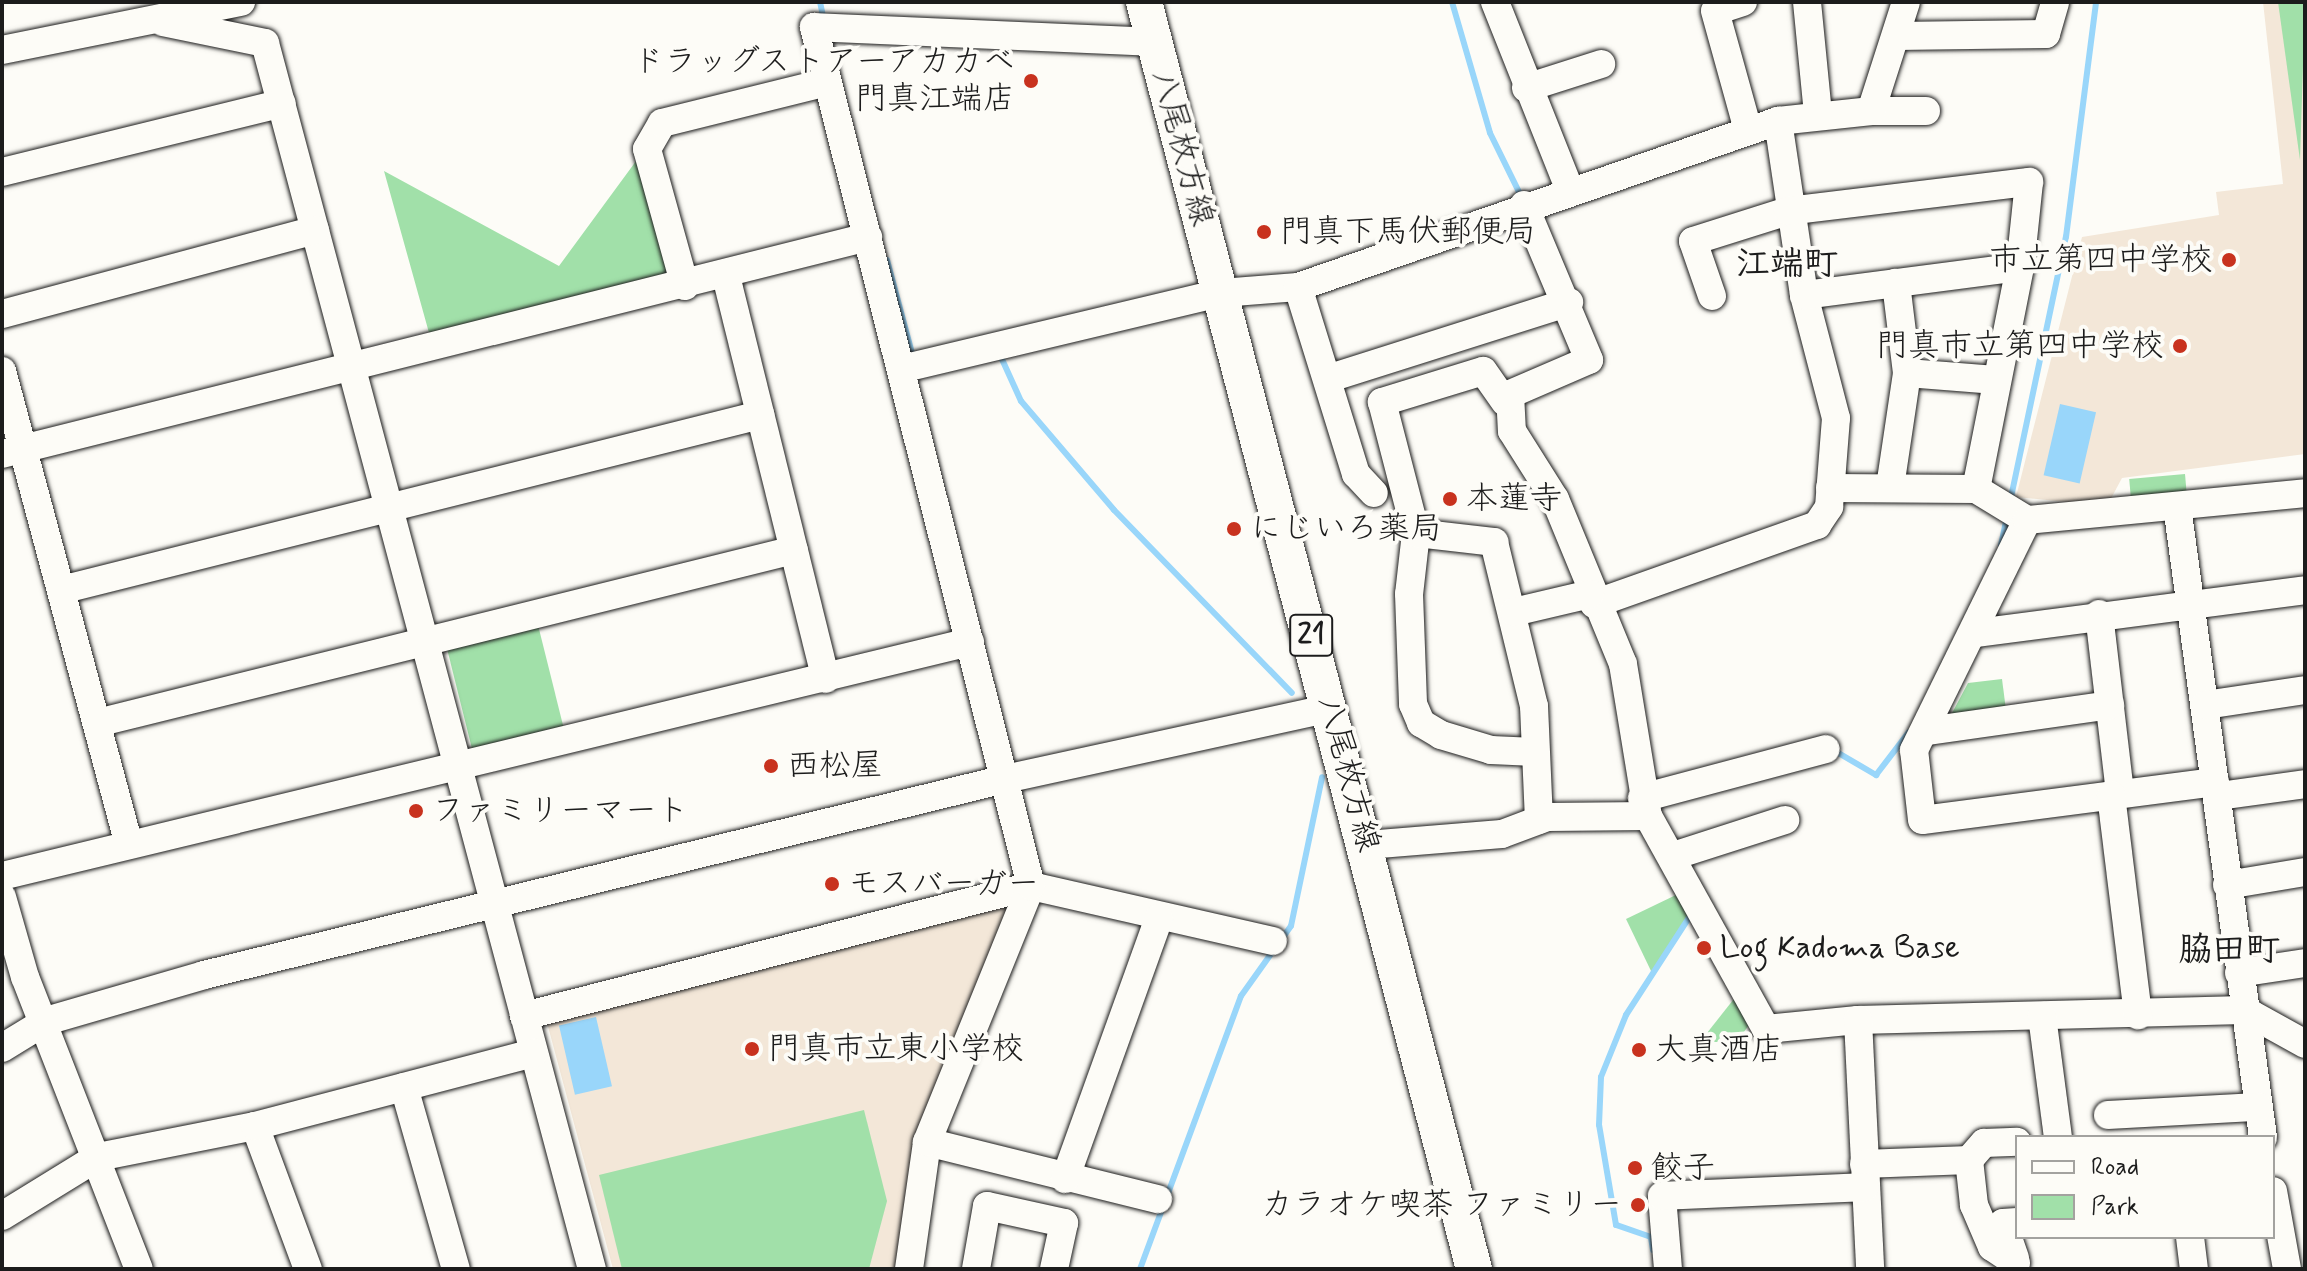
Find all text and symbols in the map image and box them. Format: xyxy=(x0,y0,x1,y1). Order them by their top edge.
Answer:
place label: ドラッグストアーアカカベ 門真江端店 xyxy=(632,44,1015,119)
street label: 八尾枚方線 xyxy=(1143,66,1221,230)
marker: ドラッグストアーアカカベ 門真江端店 xyxy=(1022,72,1040,90)
place label: 門真下馬伏郵便局 xyxy=(1280,213,1536,251)
marker: 門真下馬伏郵便局 xyxy=(1255,223,1273,241)
place label: 市立第四中学校 xyxy=(1989,241,2213,279)
district label: 江端町 xyxy=(1736,245,1838,285)
marker: 市立第四中学校 xyxy=(2220,251,2238,269)
place label: 門真市立第四中学校 xyxy=(1876,327,2164,365)
marker: 門真市立第四中学校 xyxy=(2171,337,2189,355)
place label: 本蓮寺 xyxy=(1466,480,1562,518)
marker: 本蓮寺 xyxy=(1441,490,1459,508)
place label: にじいろ薬局 xyxy=(1250,510,1442,548)
marker: にじいろ薬局 xyxy=(1225,520,1243,538)
road number: 21 xyxy=(1289,609,1333,661)
street label: 八尾枚方線 xyxy=(1309,692,1387,856)
place label: 西松屋 xyxy=(787,747,883,785)
marker: 西松屋 xyxy=(762,757,780,775)
place label: ファミリーマート xyxy=(432,792,688,830)
marker: ファミリーマート xyxy=(407,802,425,820)
place label: モスバーガー xyxy=(848,865,1040,903)
marker: モスバーガー xyxy=(823,875,841,893)
place label: Log Kadoma Base xyxy=(1720,929,1973,967)
district label: 脇田町 xyxy=(2178,931,2280,971)
marker: Log Kadoma Base xyxy=(1695,939,1713,957)
place label: 門真市立東小学校 xyxy=(768,1030,1024,1068)
place label: 大真酒店 xyxy=(1655,1031,1783,1069)
marker: 門真市立東小学校 xyxy=(743,1040,761,1058)
marker: 大真酒店 xyxy=(1630,1041,1648,1059)
legend xyxy=(2015,1135,2275,1239)
place label: 餃子 xyxy=(1651,1149,1715,1187)
text: Road xyxy=(2091,1152,2139,1183)
marker: 餃子 xyxy=(1626,1159,1644,1177)
place label: カラオケ喫茶 ファミリー xyxy=(1261,1186,1622,1224)
text: Park xyxy=(2091,1192,2139,1223)
marker: カラオケ喫茶 ファミリー xyxy=(1629,1196,1647,1214)

